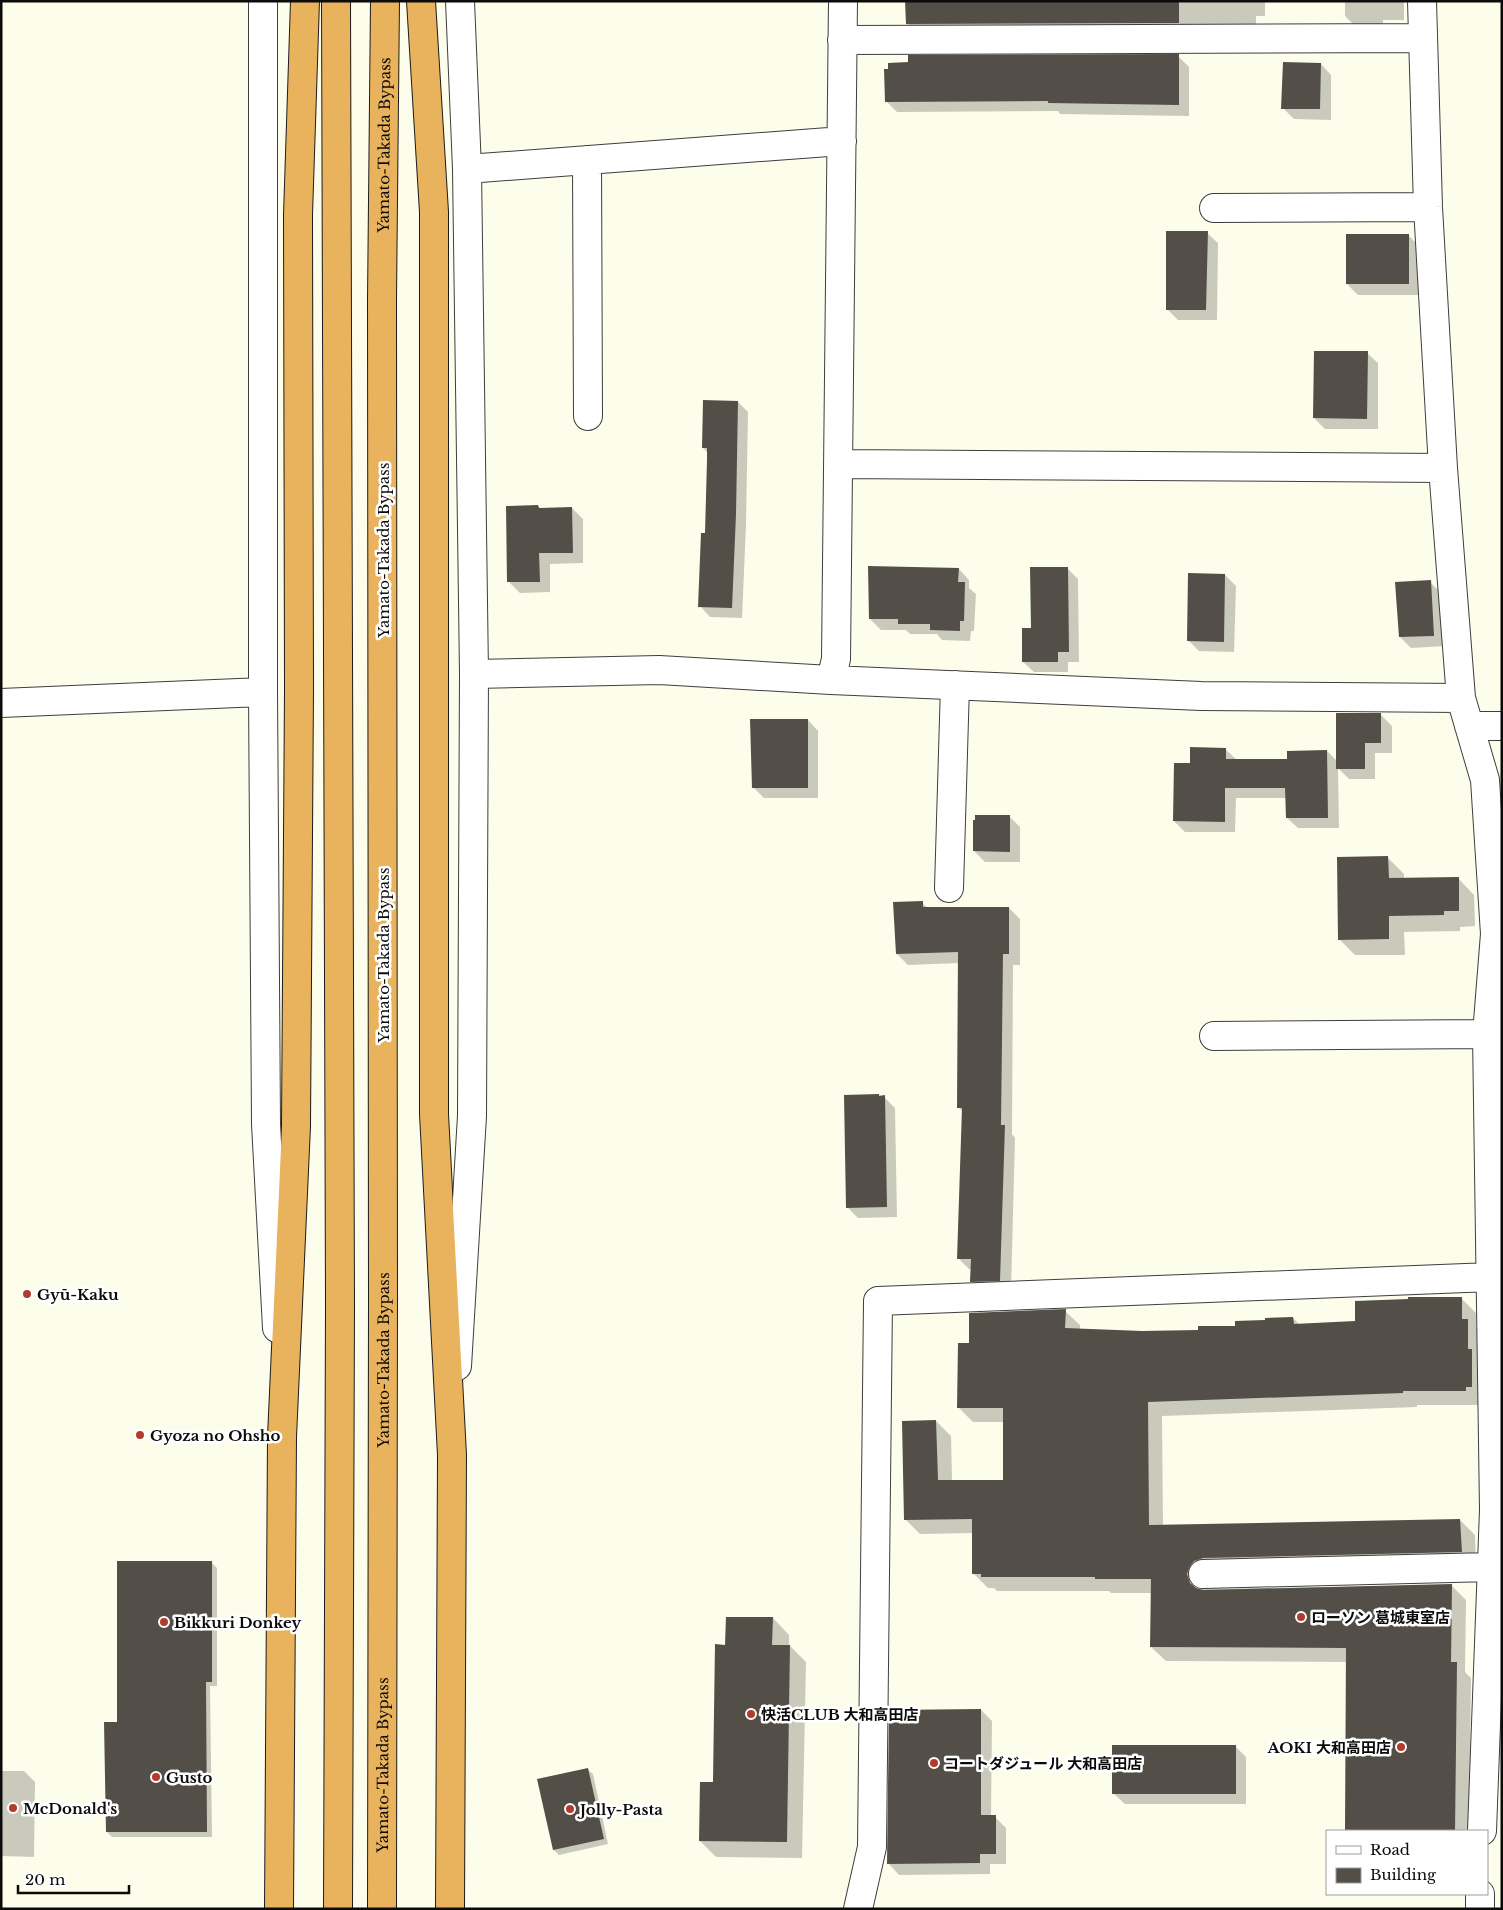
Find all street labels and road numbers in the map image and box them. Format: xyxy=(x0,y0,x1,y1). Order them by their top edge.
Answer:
street label: Yamato-Takada Bypass xyxy=(373,57,394,234)
street label: Yamato-Takada Bypass xyxy=(374,462,393,639)
street label: Yamato-Takada Bypass xyxy=(374,867,393,1044)
street label: Yamato-Takada Bypass xyxy=(373,1272,393,1449)
street label: Yamato-Takada Bypass xyxy=(373,1677,392,1854)

